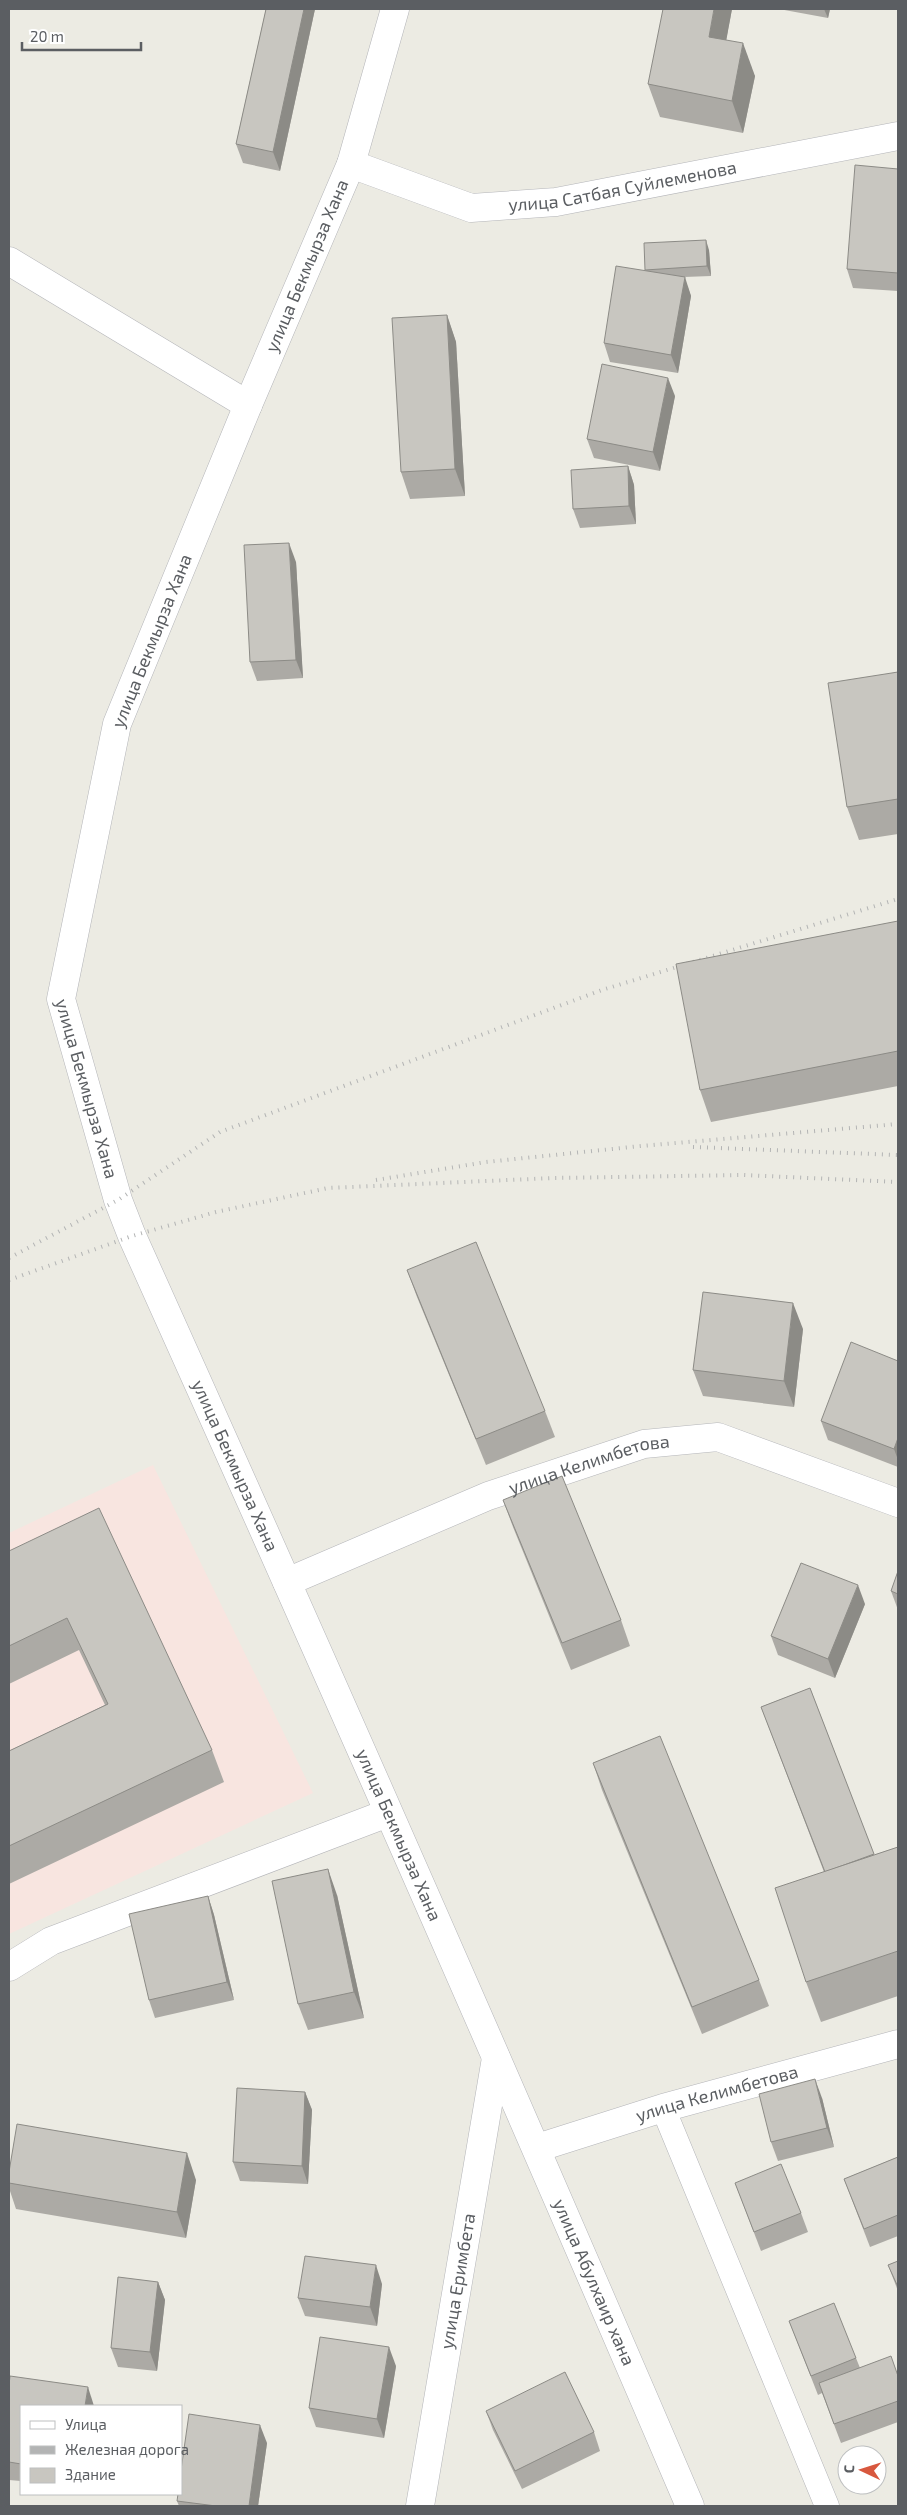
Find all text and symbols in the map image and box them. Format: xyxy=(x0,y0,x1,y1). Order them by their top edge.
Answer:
scale bar xyxy=(22,20,141,52)
text: 20 m xyxy=(30,27,64,45)
street label: улица Сатбая Суйлеменова xyxy=(508,155,738,215)
street label: улица Бекмырза Хана xyxy=(260,176,352,355)
street label: улица Бекмырза Хана xyxy=(106,550,196,731)
street label: улица Бекмырза Хана xyxy=(51,996,123,1181)
street label: улица Бекмырза Хана xyxy=(188,1376,284,1555)
street label: улица Келимбетова xyxy=(506,1430,671,1498)
street label: улица Бекмырза Хана xyxy=(352,1745,447,1924)
street label: улица Келимбетова xyxy=(633,2060,800,2126)
street label: улица Абулхаир хана xyxy=(549,2195,640,2369)
street label: улица Еримбета xyxy=(435,2211,479,2351)
legend xyxy=(20,2405,182,2495)
text: Улица xyxy=(65,2415,107,2433)
text: Железная дорога xyxy=(65,2440,189,2458)
north arrow xyxy=(837,2445,887,2495)
text: С xyxy=(840,2464,857,2474)
text: Здание xyxy=(65,2465,116,2483)

